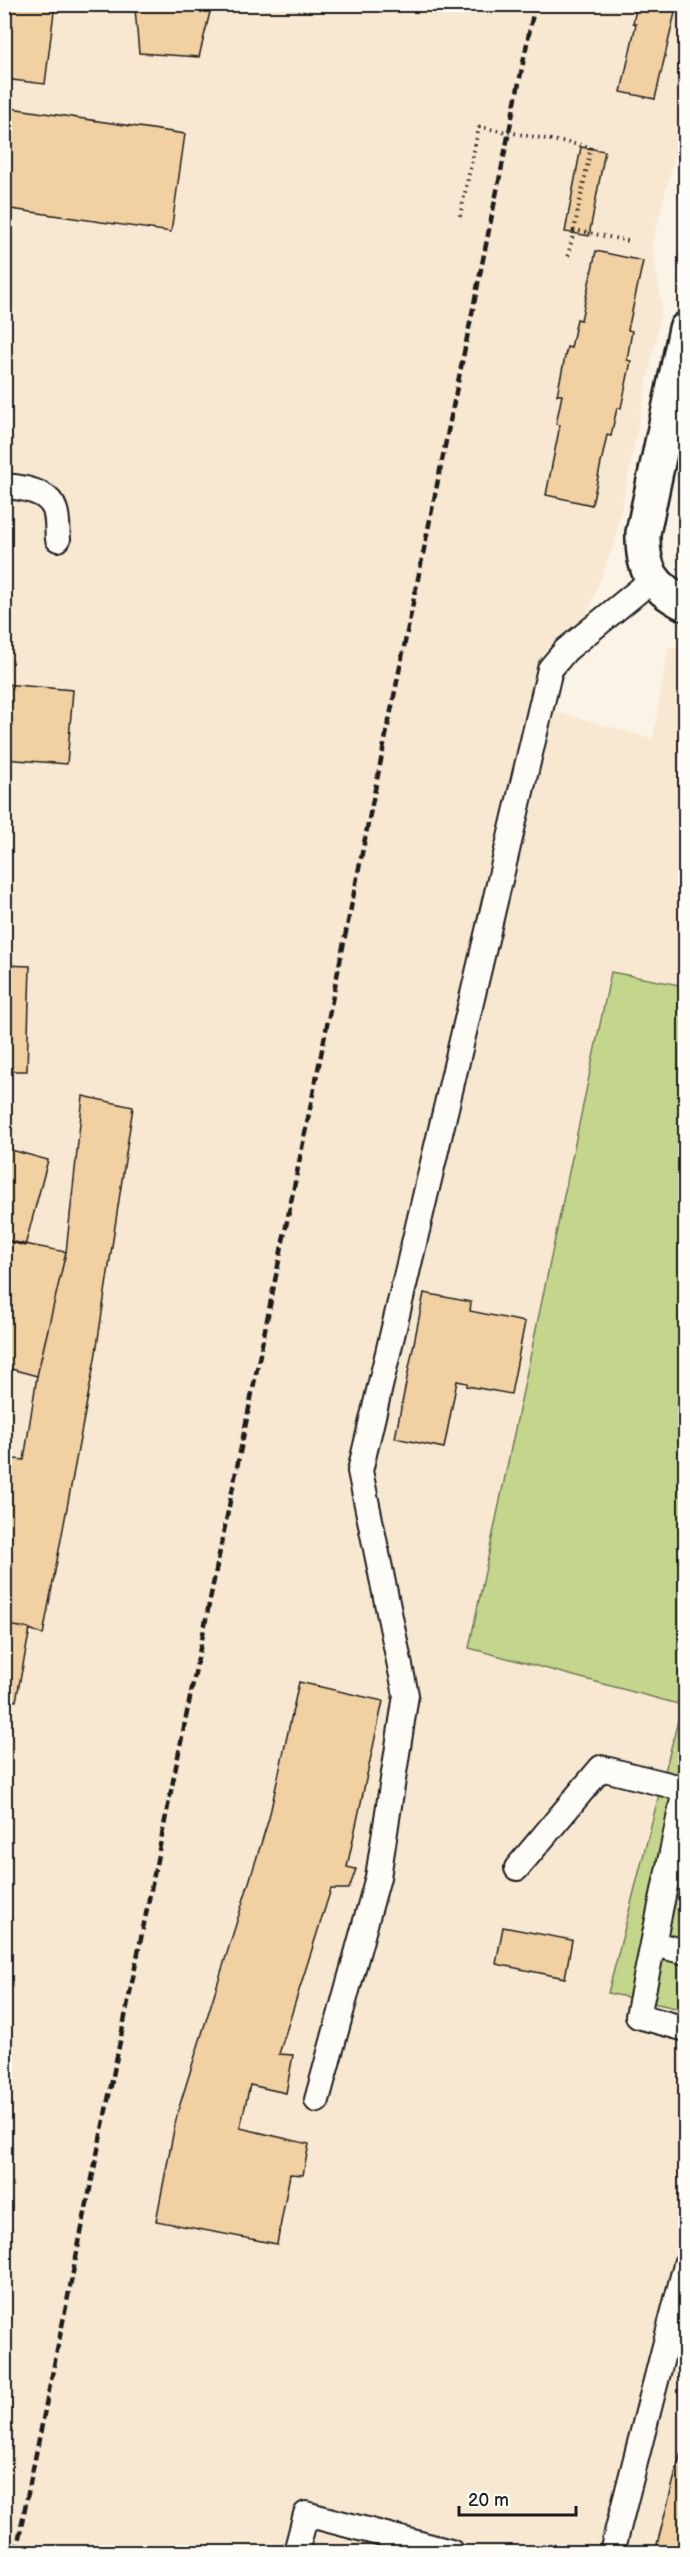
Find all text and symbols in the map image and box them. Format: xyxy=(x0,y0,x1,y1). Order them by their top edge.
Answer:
scale bar xyxy=(459,2479,576,2517)
text: 20 m xyxy=(468,2490,509,2511)

